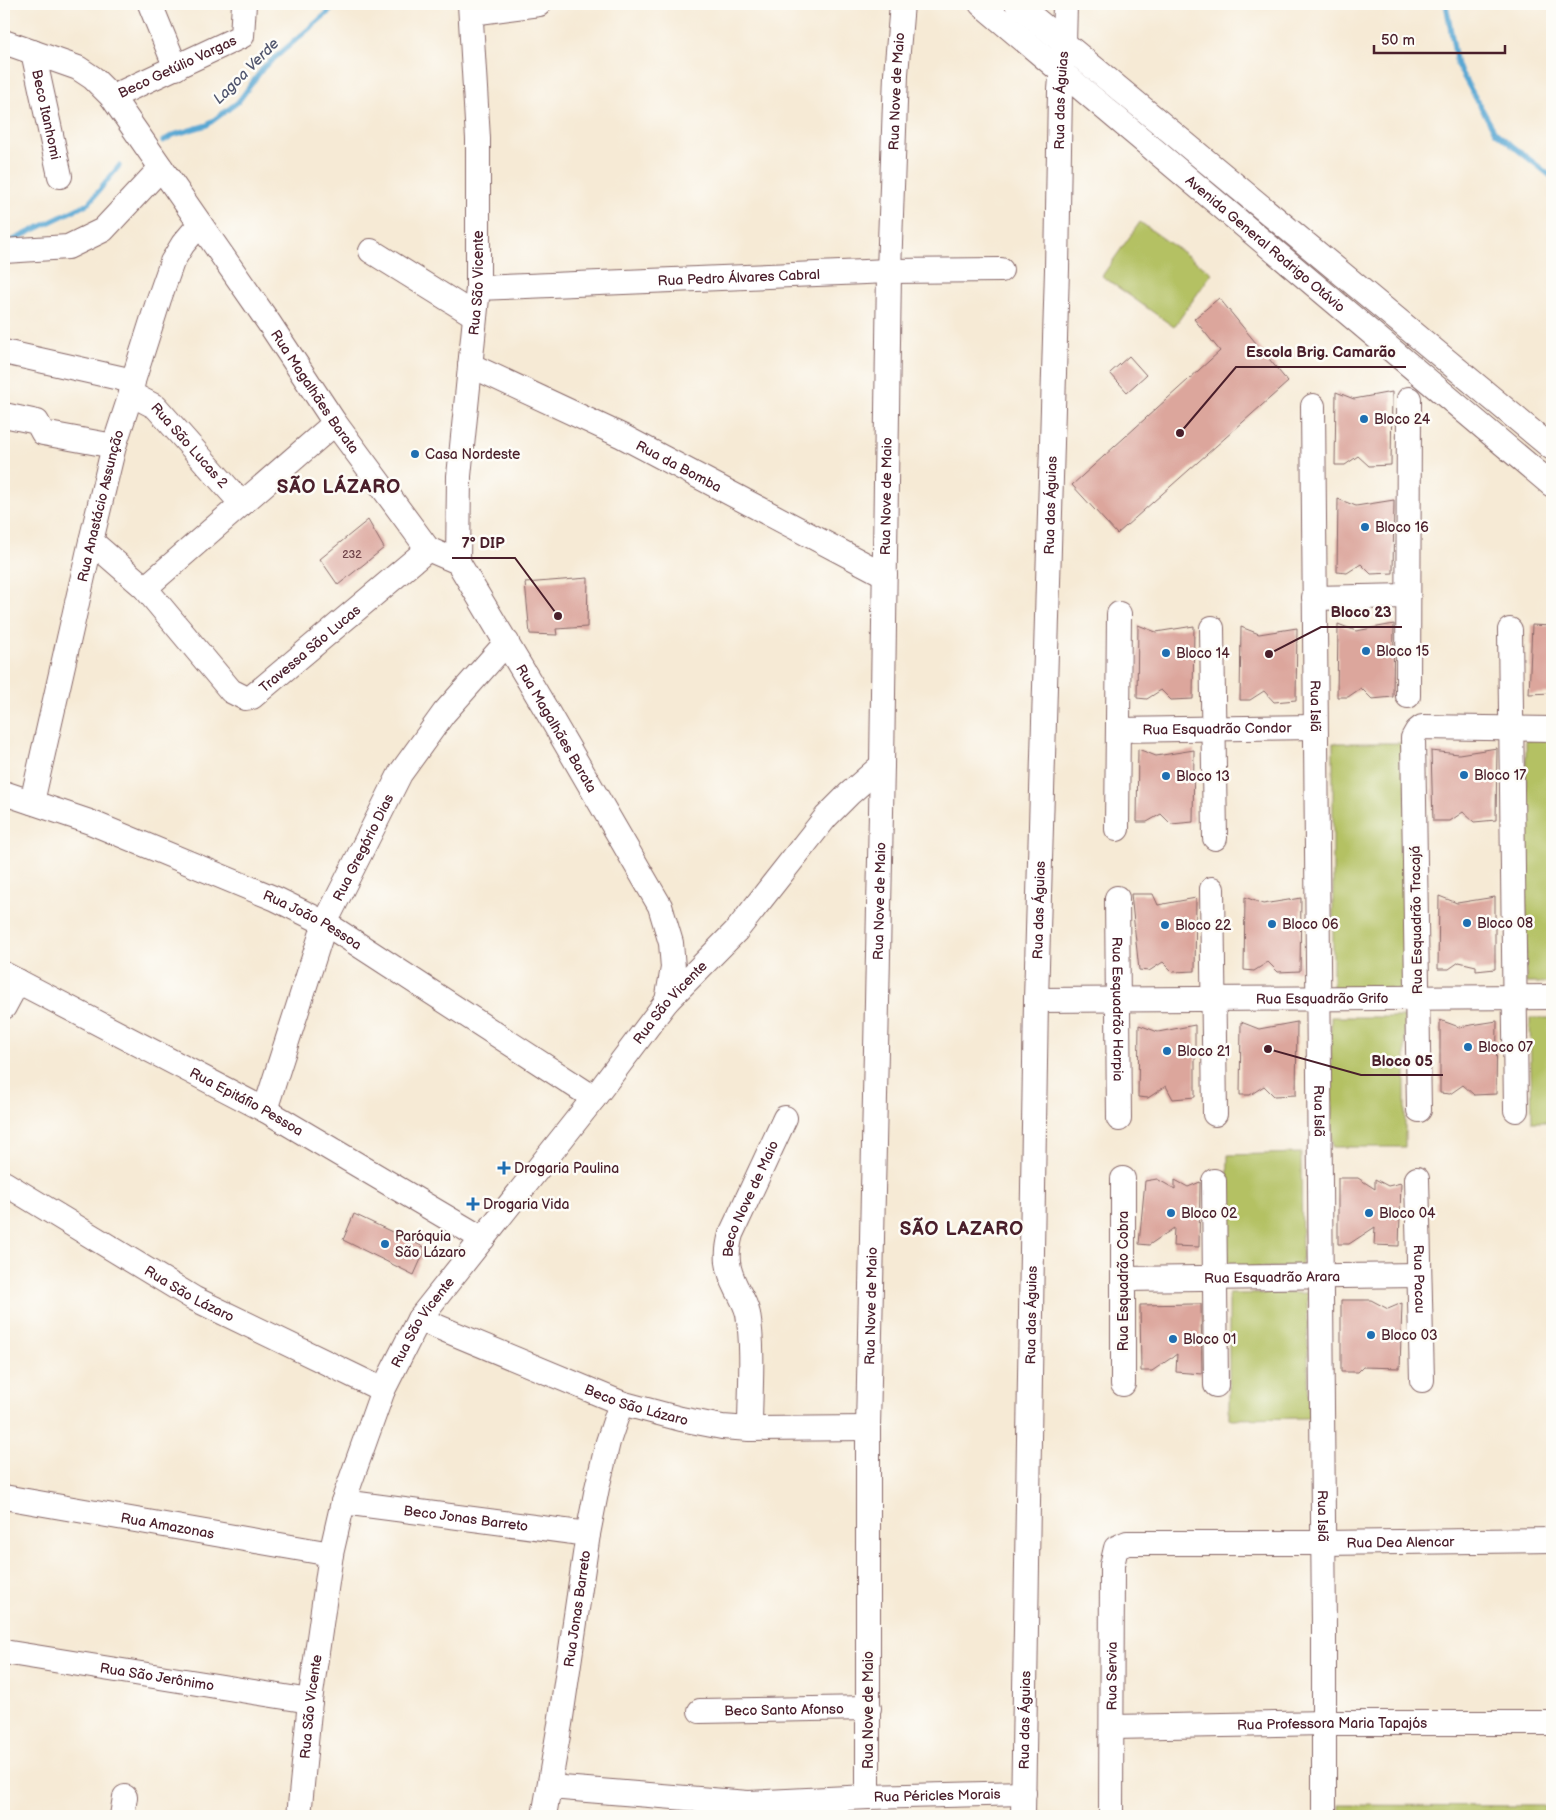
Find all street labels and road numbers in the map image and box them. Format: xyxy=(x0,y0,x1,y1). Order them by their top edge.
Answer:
street label: Beco Getúlio Vargas xyxy=(115,32,239,102)
street label: Rua Nove de Maio xyxy=(885,32,909,151)
street label: Rua das Águias xyxy=(1051,51,1072,150)
street label: Beco Itanhomi xyxy=(28,68,64,161)
street label: Avenida General Rodrigo Otávio xyxy=(1182,172,1348,316)
street label: Rua São Vicente xyxy=(465,231,487,336)
street label: Rua Pedro Álvares Cabral xyxy=(657,266,820,290)
street label: Rua Magalhães Barata xyxy=(267,327,363,457)
street label: Rua São Lucas 2 xyxy=(147,399,232,492)
street label: Rua Anastácio Assunção xyxy=(74,428,128,584)
street label: Rua da Bomba xyxy=(633,437,724,496)
street label: Rua Nove de Maio xyxy=(877,437,896,555)
street label: Rua das Águias xyxy=(1041,456,1061,555)
street label: Travessa São Lucas xyxy=(256,601,364,696)
street label: Rua Magalhães Barata xyxy=(512,661,600,796)
street label: Rua Islã xyxy=(1306,680,1324,732)
street label: Rua Esquadrão Condor xyxy=(1142,719,1293,739)
street label: Rua Gregório Dias xyxy=(329,791,398,904)
street label: Rua Nove de Maio xyxy=(870,842,889,960)
street label: Rua Esquadrão Tracajá xyxy=(1407,845,1426,994)
street label: Rua das Águias xyxy=(1029,861,1049,960)
street label: Rua João Pessoa xyxy=(261,887,365,954)
street label: Rua Esquadrão Harpia xyxy=(1108,937,1127,1082)
street label: Rua São Vicente xyxy=(630,957,711,1048)
street label: Rua Esquadrão Grifo xyxy=(1256,990,1388,1008)
street label: Rua Epitáfio Pessoa xyxy=(187,1064,306,1140)
street label: Rua Islã xyxy=(1310,1085,1328,1137)
street label: Beco Nove de Maio xyxy=(719,1138,782,1258)
street label: Rua Esquadrão Cobra xyxy=(1115,1211,1132,1351)
street label: Rua Pacau xyxy=(1410,1244,1428,1314)
street label: Rua Nove de Maio xyxy=(861,1247,881,1365)
street label: Rua São Lázaro xyxy=(141,1262,237,1326)
street label: Rua das Águias xyxy=(1022,1266,1041,1365)
street label: Rua Esquadrão Arara xyxy=(1204,1268,1340,1287)
street label: Rua São Vicente xyxy=(388,1274,458,1371)
street label: Beco São Lázaro xyxy=(582,1381,689,1429)
street label: Rua Islã xyxy=(1314,1490,1331,1542)
street label: Beco Jonas Barreto xyxy=(403,1502,529,1535)
street label: Rua Amazonas xyxy=(119,1509,216,1543)
street label: Rua Dea Alencar xyxy=(1346,1533,1455,1552)
street label: Rua Jonas Barreto xyxy=(560,1549,595,1668)
street label: Rua Servia xyxy=(1103,1641,1121,1711)
street label: Rua Nove de Maio xyxy=(860,1651,877,1769)
street label: Rua São Vicente xyxy=(297,1653,326,1760)
street label: Rua São Jerônimo xyxy=(99,1659,215,1695)
street label: Rua das Águias xyxy=(1016,1671,1034,1769)
street label: Beco Santo Afonso xyxy=(724,1700,844,1720)
street label: Rua Professora Maria Tapajós xyxy=(1237,1715,1427,1734)
street label: Rua Péricles Morais xyxy=(873,1786,1001,1806)

